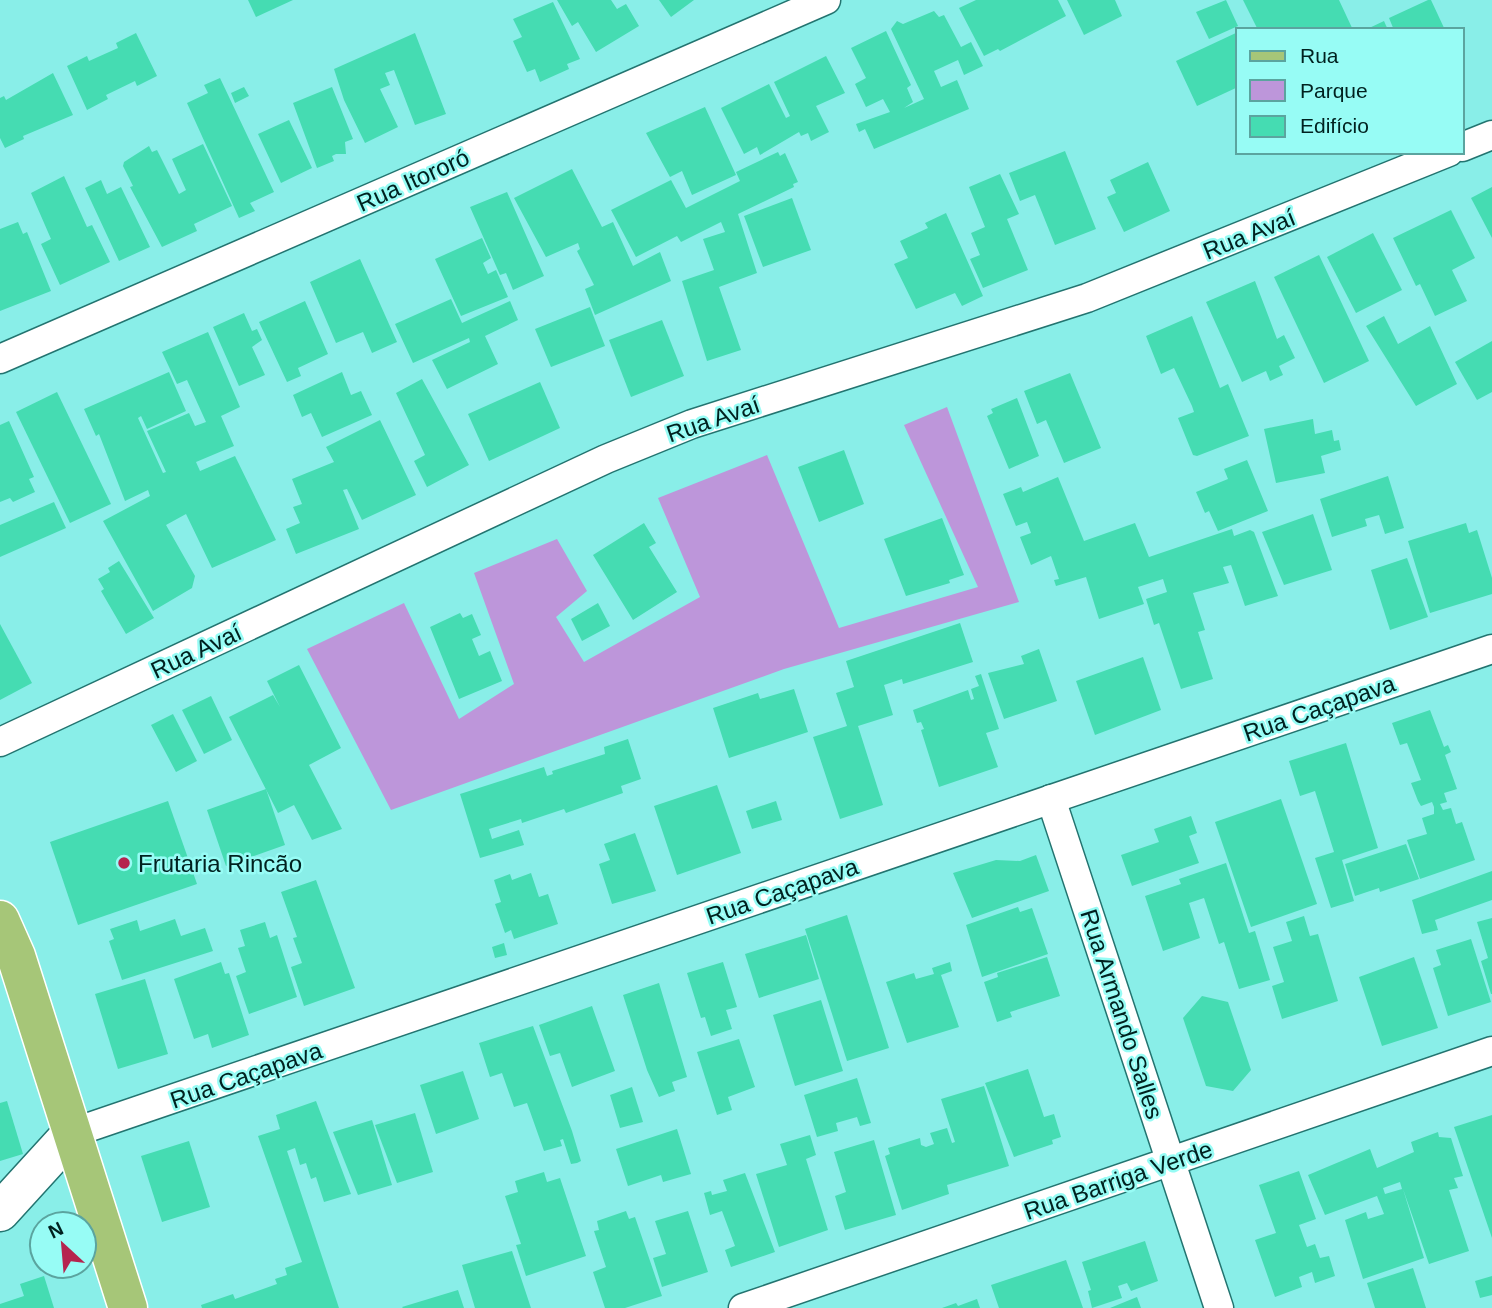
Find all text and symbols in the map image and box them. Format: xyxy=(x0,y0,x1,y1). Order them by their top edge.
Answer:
legend xyxy=(1236,28,1464,154)
text: Rua xyxy=(1300,44,1339,67)
text: Parque xyxy=(1300,79,1368,102)
text: Edifício xyxy=(1300,114,1369,137)
street label: Rua Itororó xyxy=(353,143,473,217)
street label: Rua Avaí xyxy=(1199,203,1299,265)
street label: Rua Avaí xyxy=(663,390,764,448)
street label: Rua Avaí xyxy=(146,618,246,684)
street label: Rua Caçapava xyxy=(1240,669,1399,747)
place label: Frutaria Rincão xyxy=(138,850,302,877)
street label: Rua Caçapava xyxy=(703,852,862,930)
marker: Frutaria Rincão xyxy=(116,855,132,871)
street label: Rua Armando Salles xyxy=(1075,906,1169,1122)
street label: Rua Caçapava xyxy=(167,1036,326,1114)
street label: Rua Barriga Verde xyxy=(1020,1135,1216,1225)
north arrow xyxy=(28,1210,98,1280)
text: N xyxy=(45,1218,67,1243)

